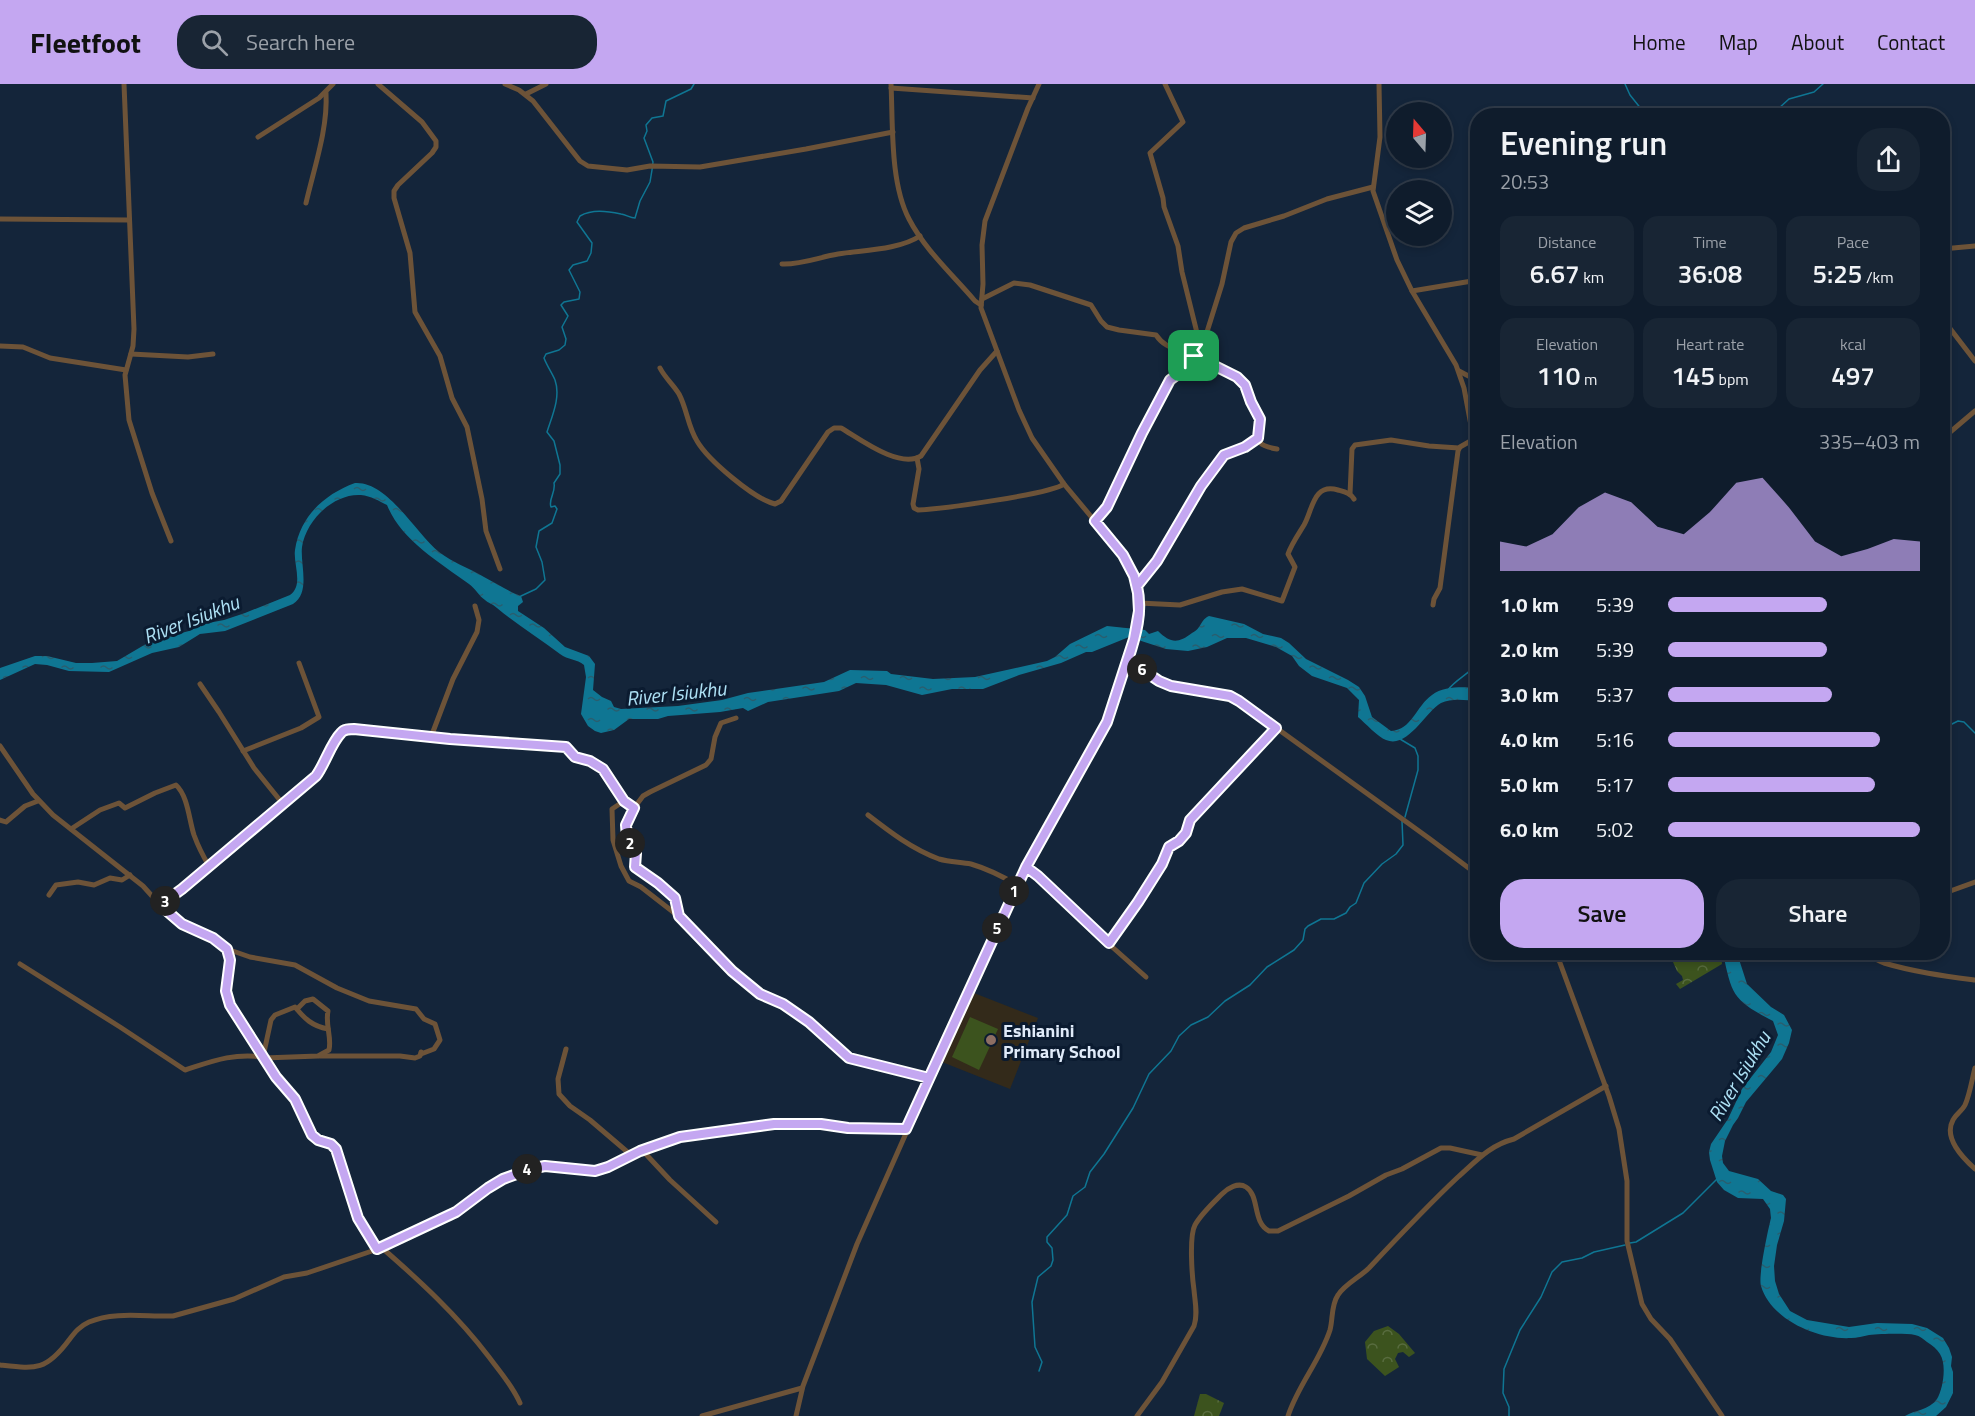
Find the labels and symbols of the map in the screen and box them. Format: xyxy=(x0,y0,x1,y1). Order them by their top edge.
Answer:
north arrow xyxy=(1386,102,1452,168)
pin xyxy=(1168,330,1219,381)
water label: River Isiukhu xyxy=(139,586,244,651)
pin: 6 xyxy=(1127,654,1157,684)
water label: River Isiukhu xyxy=(624,672,729,714)
pin: 2 xyxy=(615,828,645,858)
pin: 1 xyxy=(999,876,1029,906)
pin: 3 xyxy=(150,886,180,916)
pin: 5 xyxy=(982,913,1012,943)
place label: Eshianini Primary School xyxy=(1003,1017,1121,1065)
water label: River Isiukhu xyxy=(1700,1024,1779,1127)
marker: Eshianini Primary School xyxy=(984,1033,998,1047)
pin: 4 xyxy=(512,1154,542,1184)

